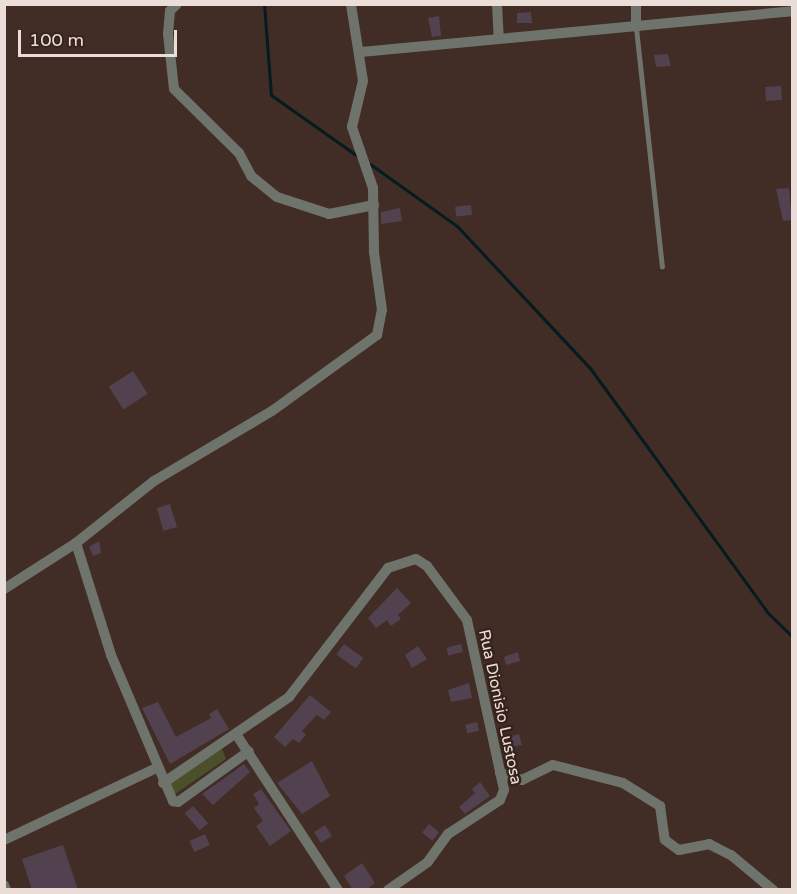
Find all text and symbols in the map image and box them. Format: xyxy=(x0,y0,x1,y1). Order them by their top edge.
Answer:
scale bar xyxy=(21,18,180,56)
text: 100 m xyxy=(29,29,84,51)
street label: Rua Dionisio Lustosa xyxy=(474,628,526,786)

